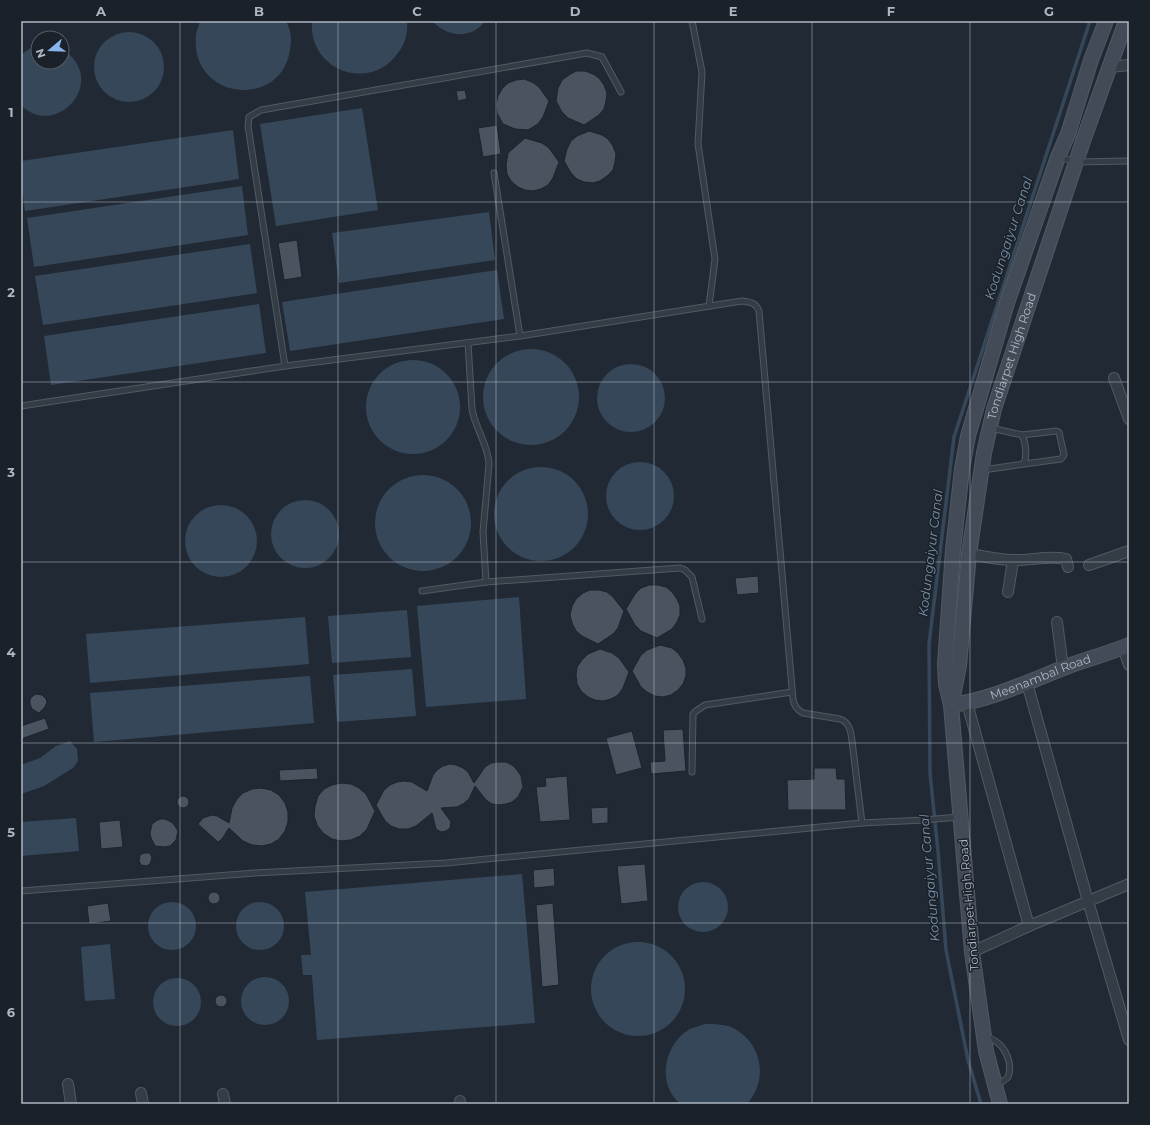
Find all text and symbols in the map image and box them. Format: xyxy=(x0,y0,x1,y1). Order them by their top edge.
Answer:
text: A xyxy=(95,3,107,19)
text: B xyxy=(254,3,264,19)
text: C xyxy=(412,3,422,19)
text: D xyxy=(570,3,581,19)
text: E xyxy=(729,3,738,19)
text: F xyxy=(887,3,895,19)
text: G xyxy=(1044,3,1054,19)
north arrow xyxy=(30,30,70,70)
text: N xyxy=(32,47,49,60)
text: 1 xyxy=(8,104,14,120)
water label: Kodungaiyur Canal xyxy=(981,174,1036,301)
text: 2 xyxy=(7,284,15,300)
street label: Tondiarpet High Road xyxy=(984,291,1039,421)
text: 3 xyxy=(6,464,15,480)
water label: Kodungaiyur Canal xyxy=(914,488,946,617)
text: 4 xyxy=(7,644,16,660)
street label: Meenambal Road xyxy=(988,651,1093,703)
water label: Kodungaiyur Canal xyxy=(915,813,943,942)
text: 5 xyxy=(7,824,15,840)
street label: Tondiarpet High Road xyxy=(955,839,982,972)
text: 6 xyxy=(7,1004,16,1020)

